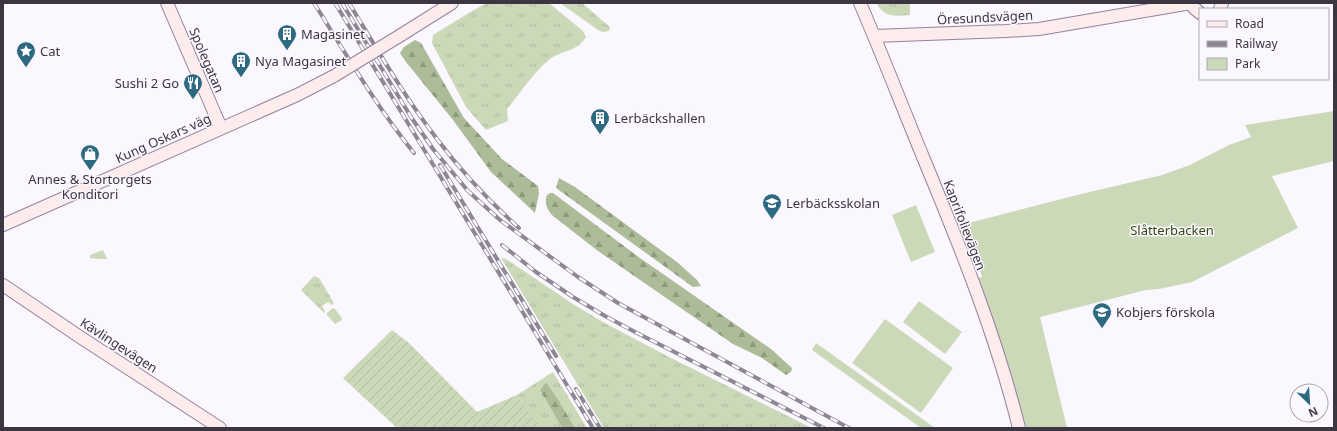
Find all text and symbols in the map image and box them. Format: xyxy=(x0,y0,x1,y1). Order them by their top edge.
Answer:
street label: Öresundsvägen xyxy=(936,5,1034,29)
legend xyxy=(1199,8,1329,80)
text: Road xyxy=(1235,15,1264,32)
building icon: Magasinet xyxy=(276,23,298,51)
street label: Spolegatan xyxy=(185,25,229,95)
place label: Magasinet xyxy=(301,25,365,43)
text: Railway xyxy=(1235,35,1279,52)
place icon: Cat xyxy=(15,40,37,68)
place label: Cat xyxy=(40,42,61,60)
building icon: Nya Magasinet xyxy=(230,50,252,78)
place label: Nya Magasinet xyxy=(255,52,347,70)
text: Park xyxy=(1235,55,1261,72)
restaurant icon: Sushi 2 Go xyxy=(182,72,204,100)
place label: Sushi 2 Go xyxy=(115,74,179,92)
building icon: Lerbäckshallen xyxy=(589,107,611,135)
street label: Kung Oskars väg xyxy=(112,109,214,167)
place label: Lerbäckshallen xyxy=(614,109,706,127)
shop icon: Annes & Stortorgets Konditori xyxy=(79,143,101,171)
place label: Annes & Stortorgets Konditori xyxy=(28,170,152,203)
street label: Kaprifolievägen xyxy=(939,177,991,273)
school or university icon: Lerbäcksskolan xyxy=(761,192,783,220)
place label: Lerbäcksskolan xyxy=(786,194,880,212)
park label: Slåtterbacken xyxy=(1130,221,1214,239)
school or university icon: Kobjers förskola xyxy=(1091,301,1113,329)
place label: Kobjers förskola xyxy=(1116,303,1215,321)
street label: Kävlingevägen xyxy=(77,313,161,377)
north arrow xyxy=(1289,383,1329,423)
text: N xyxy=(1306,404,1321,421)

